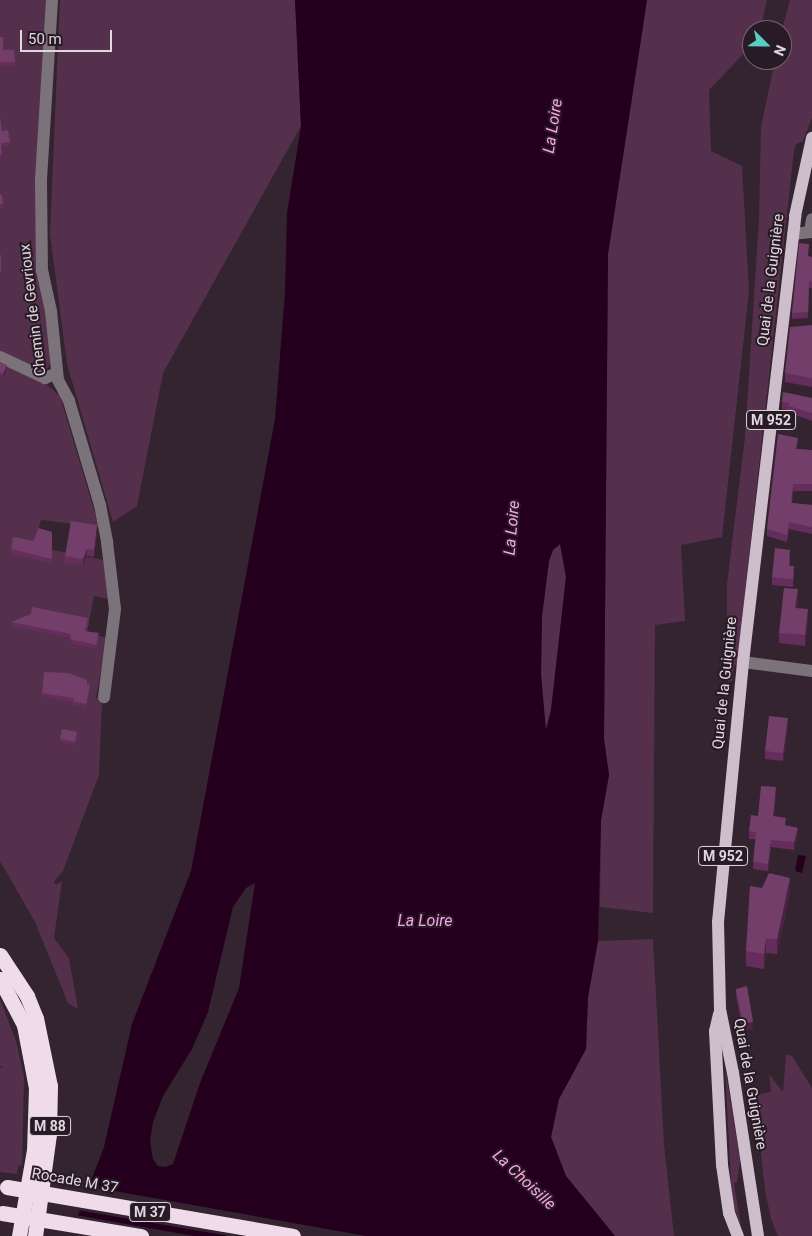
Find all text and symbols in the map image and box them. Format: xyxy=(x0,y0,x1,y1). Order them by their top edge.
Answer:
scale bar xyxy=(22,20,115,52)
north arrow xyxy=(742,20,792,70)
text: 50 m xyxy=(28,30,62,48)
text: N xyxy=(771,43,789,58)
water label: La Loire xyxy=(539,97,567,155)
street label: Quai de la Guignière xyxy=(754,213,788,347)
street label: Chemin de Gevrioux xyxy=(16,243,50,377)
road number: M 952 xyxy=(746,408,796,432)
water label: La Loire xyxy=(500,500,524,556)
street label: Quai de la Guignière xyxy=(709,616,741,750)
road number: M 952 xyxy=(698,844,748,868)
water label: La Loire xyxy=(397,911,453,931)
street label: Quai de la Guignière xyxy=(730,1017,770,1151)
road number: M 88 xyxy=(29,1114,71,1138)
water label: La Choisille xyxy=(488,1146,560,1214)
street label: Rocade M 37 xyxy=(30,1165,120,1197)
road number: M 37 xyxy=(129,1200,171,1224)

